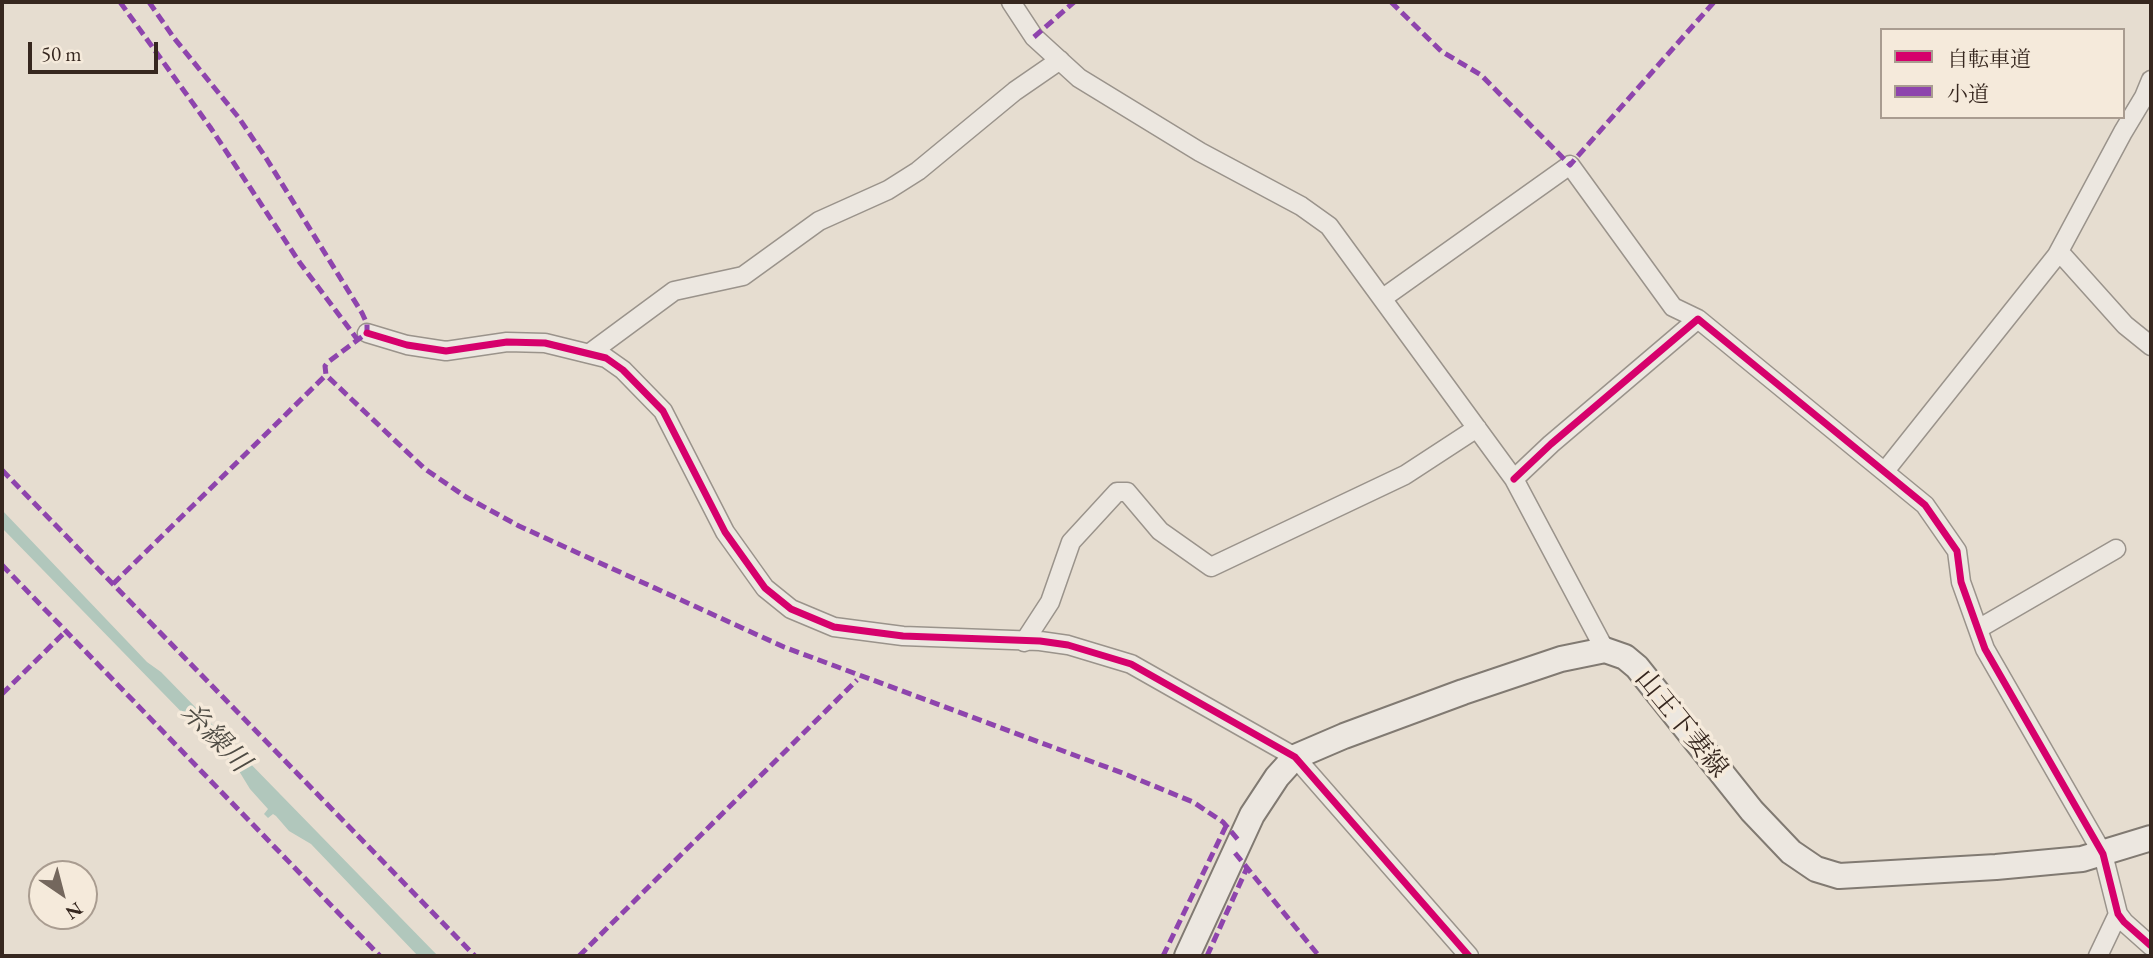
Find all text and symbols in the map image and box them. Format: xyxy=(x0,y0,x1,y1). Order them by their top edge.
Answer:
scale bar xyxy=(32,28,161,72)
legend xyxy=(1880,28,2125,119)
text: 50 m xyxy=(41,40,82,67)
text: 自転車道 xyxy=(1947,45,2031,72)
text: 小道 xyxy=(1947,80,1989,107)
street label: 山王下妻線 xyxy=(1628,664,1734,784)
water label: 糸繰川 xyxy=(174,696,256,780)
north arrow xyxy=(28,860,98,930)
text: N xyxy=(61,896,88,926)

